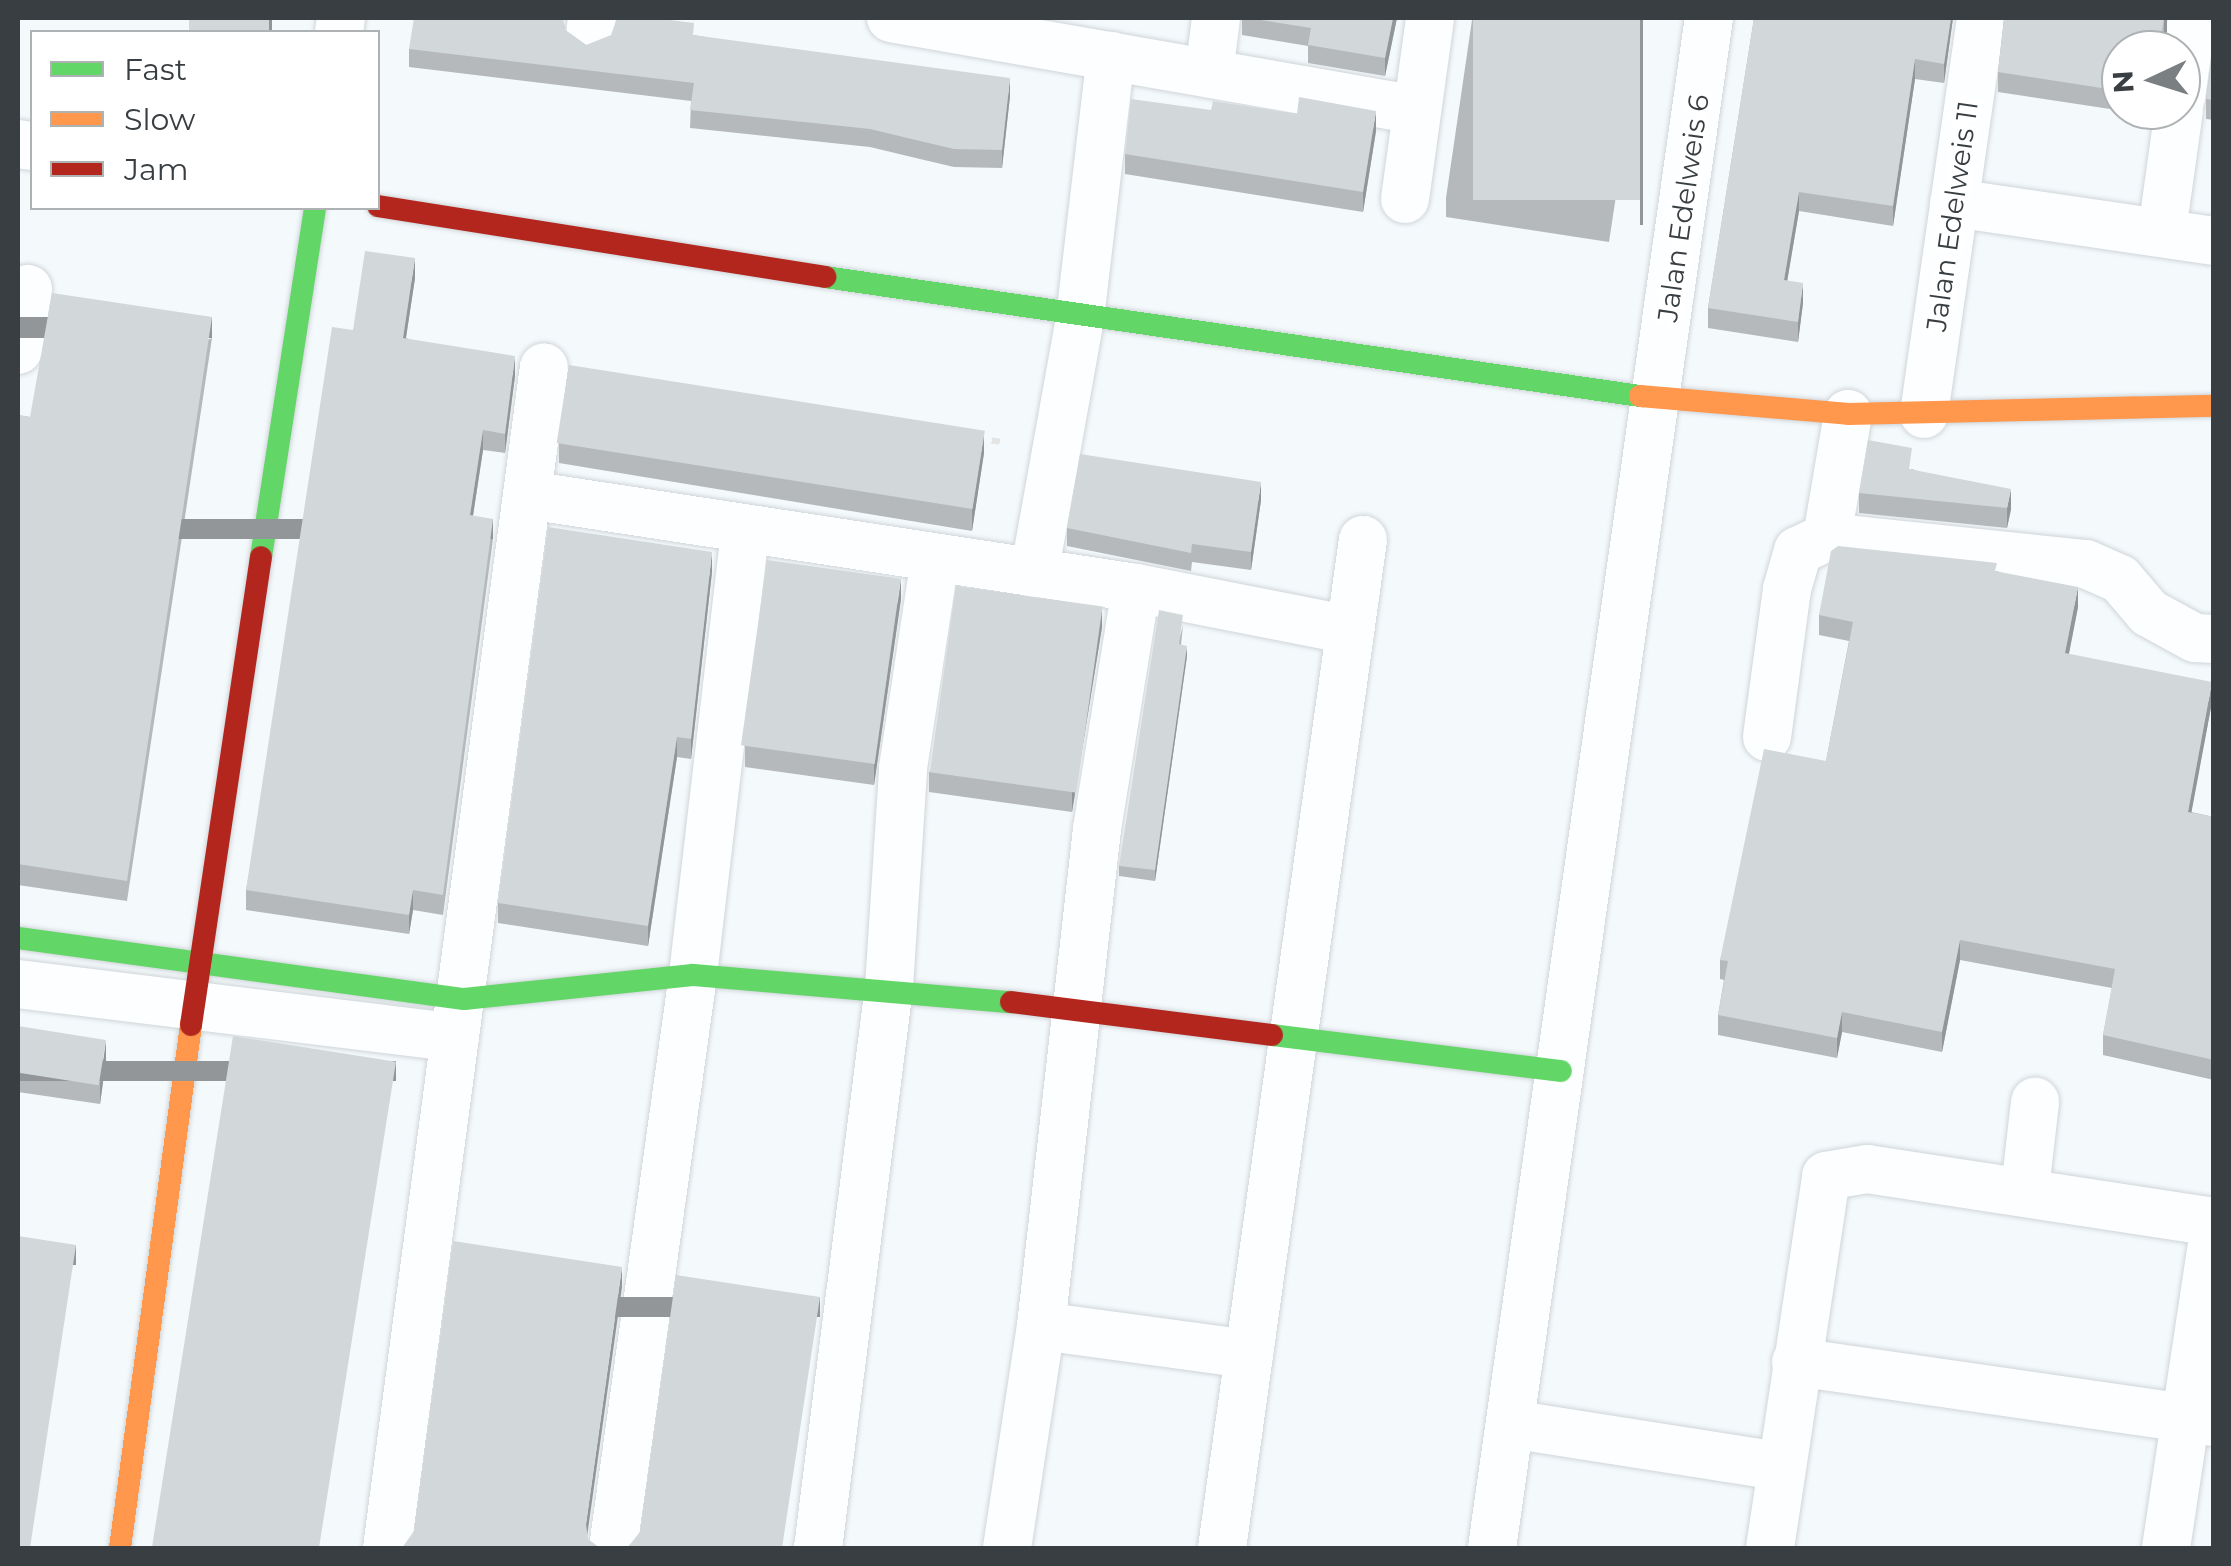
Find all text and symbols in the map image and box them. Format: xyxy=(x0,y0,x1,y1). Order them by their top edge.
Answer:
legend xyxy=(30,30,380,210)
north arrow xyxy=(2101,30,2201,130)
text: Fast xyxy=(124,51,187,88)
text: N xyxy=(2105,69,2141,94)
street label: Jalan Edelweis 6 xyxy=(1650,92,1716,324)
street label: Jalan Edelweis 11 xyxy=(1919,98,1985,334)
text: Slow xyxy=(124,101,195,138)
text: Jam xyxy=(124,151,189,188)

